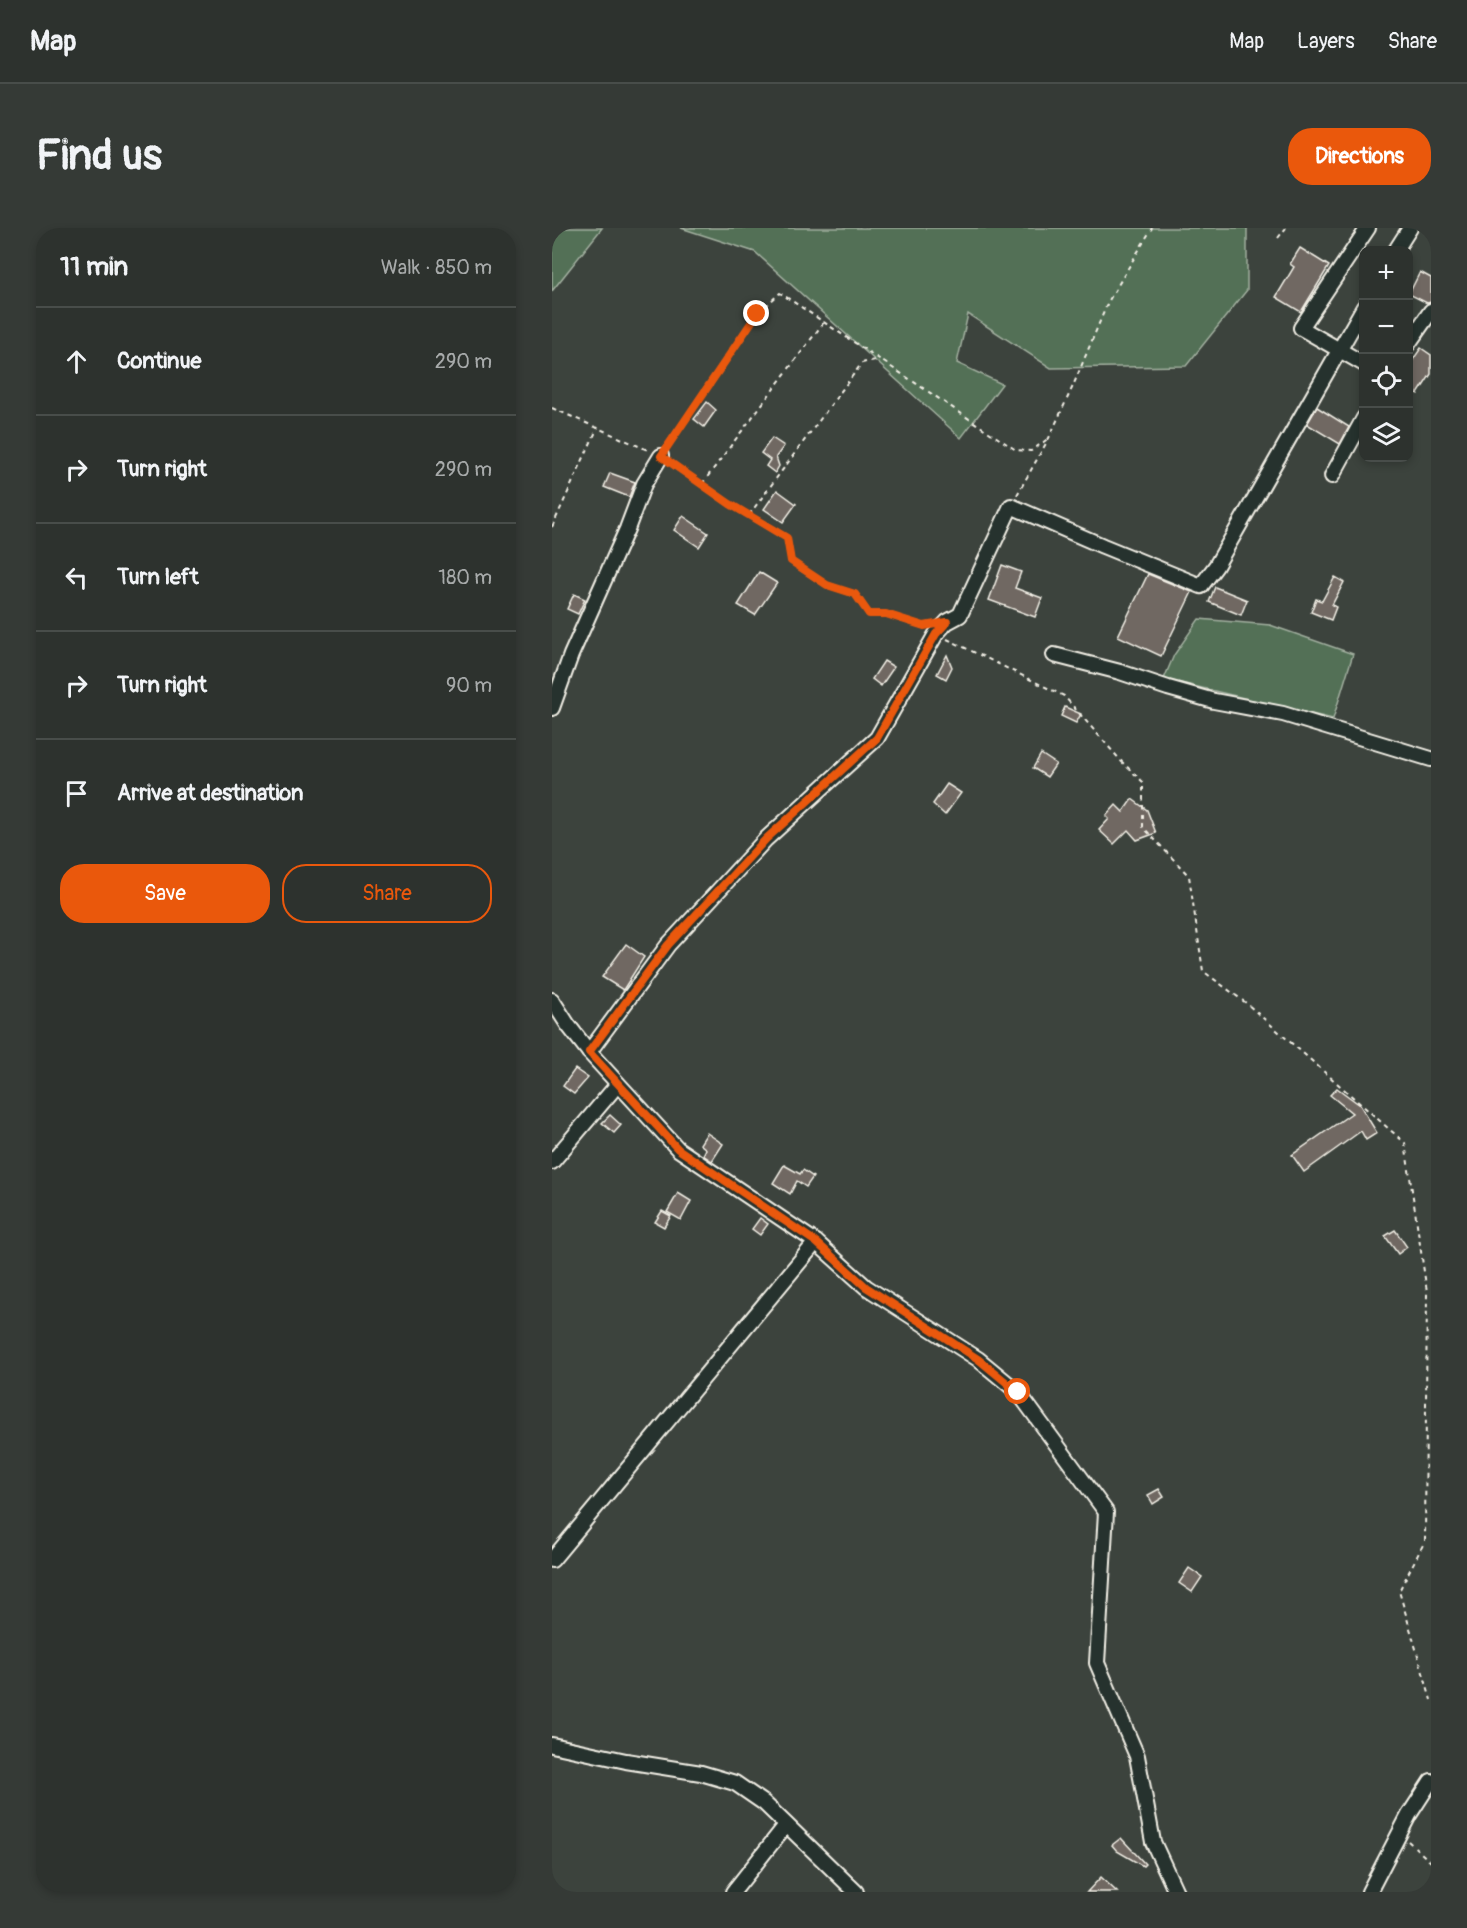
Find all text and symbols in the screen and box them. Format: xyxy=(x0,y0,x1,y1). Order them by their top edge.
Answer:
text: Map xyxy=(30,24,76,59)
text: Map xyxy=(1229,28,1264,55)
text: Layers xyxy=(1297,28,1355,55)
text: Share xyxy=(1388,28,1437,55)
button: Directions xyxy=(1288,128,1431,185)
text: Find us xyxy=(36,130,162,182)
map controls xyxy=(1359,246,1413,462)
button: + xyxy=(1359,246,1413,300)
text: 11 min xyxy=(60,251,128,283)
text: Walk · 850 m xyxy=(381,255,492,280)
route end xyxy=(743,300,769,326)
button: − xyxy=(1359,300,1413,354)
icon: ahead xyxy=(60,345,93,378)
text: Continue xyxy=(117,347,201,375)
text: 290 m xyxy=(435,349,492,374)
button: locate xyxy=(1359,354,1413,408)
button: layers xyxy=(1359,408,1413,462)
icon: right xyxy=(60,453,93,486)
text: Turn right xyxy=(117,455,207,483)
text: 290 m xyxy=(435,457,492,482)
icon: left xyxy=(60,561,93,594)
text: Turn left xyxy=(117,563,199,591)
text: 180 m xyxy=(438,565,492,590)
icon: right xyxy=(60,669,93,702)
text: Turn right xyxy=(117,671,207,699)
text: 90 m xyxy=(446,673,492,698)
icon: arrive xyxy=(60,777,93,810)
text: Arrive at destination xyxy=(117,779,303,807)
button: Save xyxy=(60,864,270,923)
button: Share xyxy=(282,864,492,923)
route start xyxy=(1004,1378,1030,1404)

